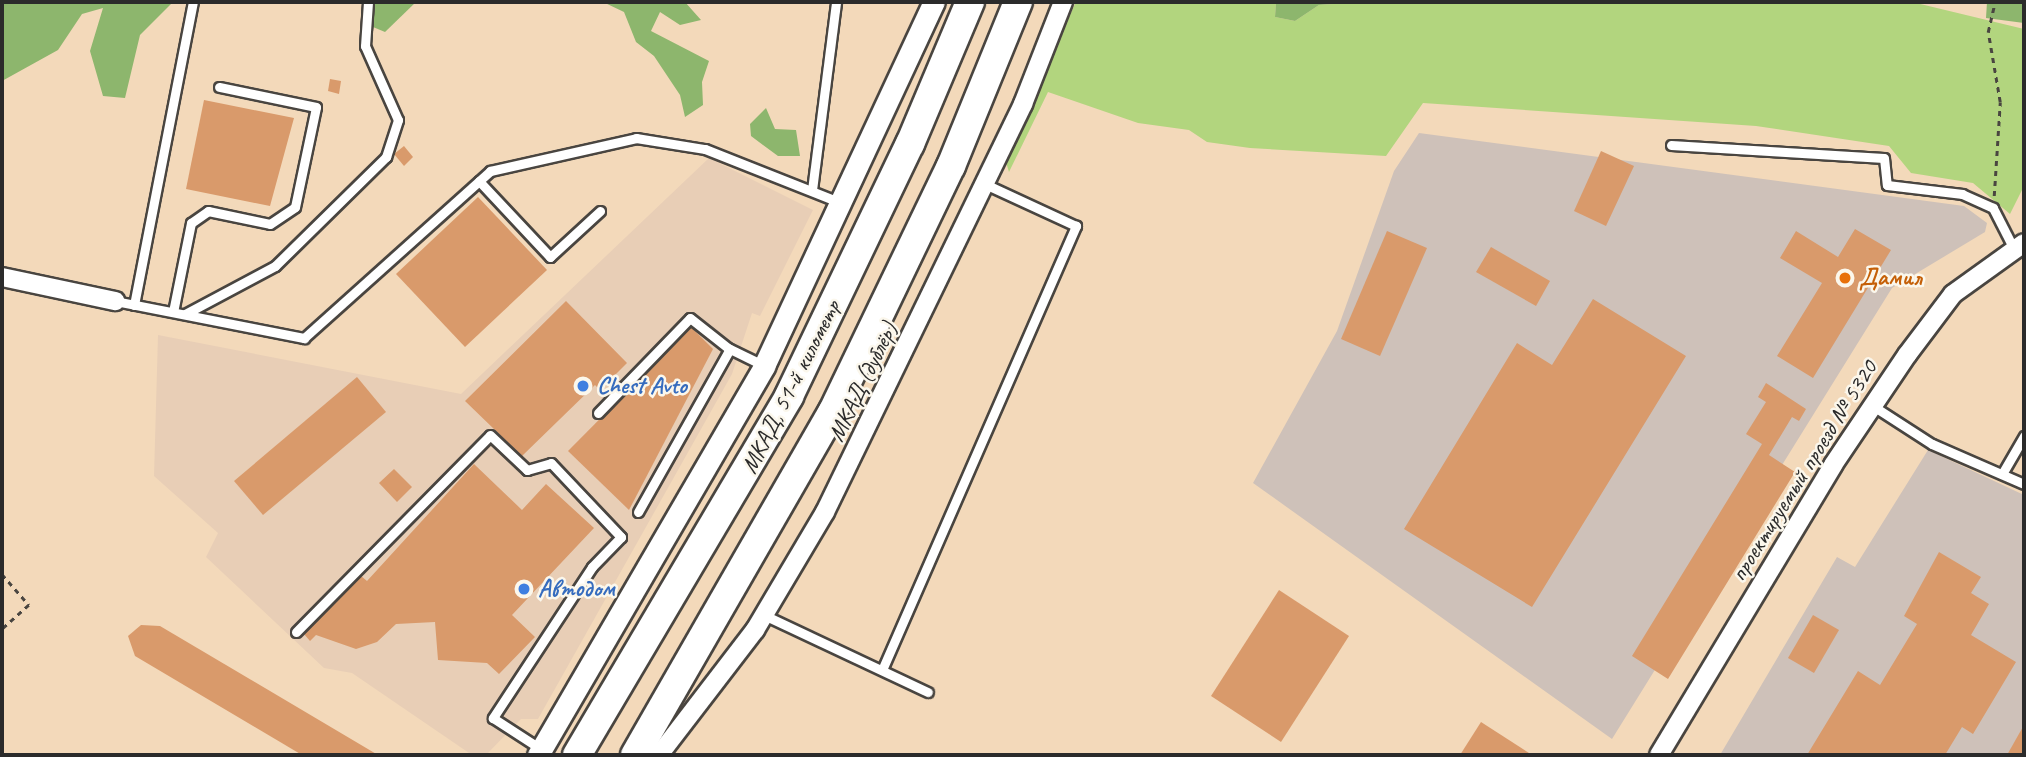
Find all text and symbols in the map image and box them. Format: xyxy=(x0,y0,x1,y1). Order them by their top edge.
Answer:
place label: Дамил xyxy=(1859,264,1922,292)
marker: Дамил xyxy=(1837,270,1853,286)
street label: МКАД, 51-й километр xyxy=(735,296,847,478)
street label: МКАД (дублёр) xyxy=(822,318,904,446)
street label: проектируемый проезд № 5320 xyxy=(1724,355,1884,587)
place label: Chest Avto xyxy=(597,372,687,400)
marker: Chest Avto xyxy=(575,378,591,394)
place label: Автодом xyxy=(538,575,615,603)
marker: Автодом xyxy=(516,581,532,597)

